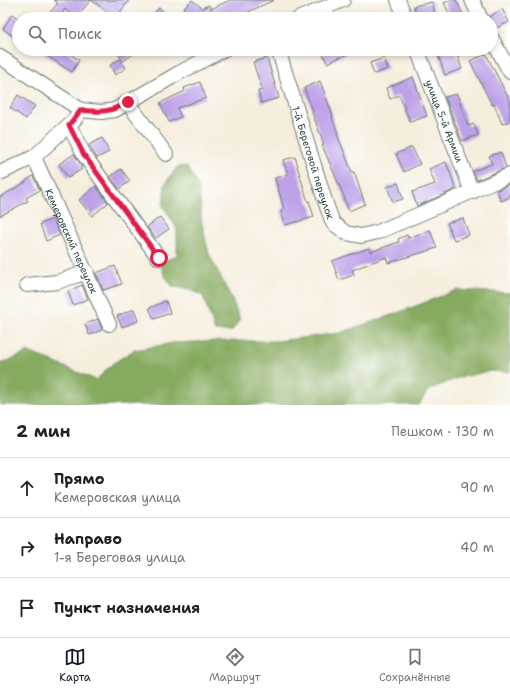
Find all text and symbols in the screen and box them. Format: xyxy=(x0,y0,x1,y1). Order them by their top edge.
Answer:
search box xyxy=(12,12,498,56)
icon: search xyxy=(26,23,48,45)
text: Поиск xyxy=(58,24,102,44)
street label: улица 5-й Армии xyxy=(422,78,466,165)
route end xyxy=(119,93,137,111)
street label: 1-й Береговой переулок xyxy=(289,105,337,222)
street label: Кемеровский переулок xyxy=(42,187,101,296)
route start xyxy=(150,249,168,267)
text: 2 мин xyxy=(16,420,71,442)
text: Пешком · 130 m xyxy=(391,423,494,440)
text: Прямо xyxy=(54,469,104,489)
icon: ahead xyxy=(16,477,38,499)
text: 90 m xyxy=(460,479,494,496)
text: Кемеровская улица xyxy=(54,489,181,506)
text: Направо xyxy=(54,529,122,549)
icon: right xyxy=(16,537,38,559)
text: 40 m xyxy=(460,539,494,556)
text: 1-я Береговая улица xyxy=(54,549,185,566)
icon: arrive xyxy=(16,597,38,619)
text: Пункт назначения xyxy=(54,598,200,618)
tab: Карта xyxy=(59,646,91,685)
tab: Маршрут xyxy=(209,646,260,685)
tab: Сохранённые xyxy=(379,646,451,685)

